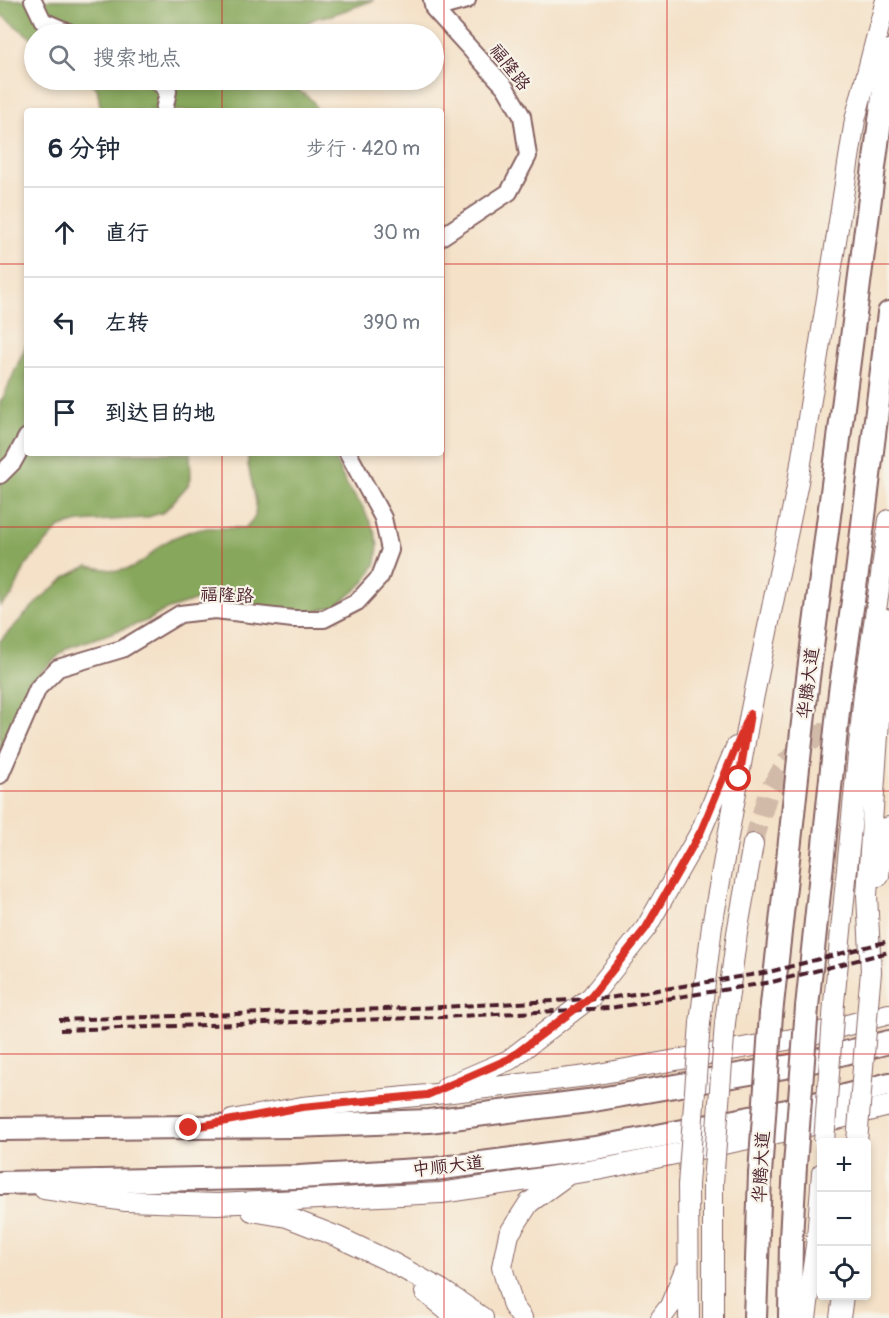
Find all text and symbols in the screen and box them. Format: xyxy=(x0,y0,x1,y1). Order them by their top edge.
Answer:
search box xyxy=(24,24,444,90)
street label: 福隆路 xyxy=(484,39,535,96)
icon: search xyxy=(45,41,78,74)
text: 搜索地点 xyxy=(93,44,181,72)
text: 6 分钟 xyxy=(48,133,121,165)
text: 步行 · 420 m xyxy=(306,136,420,161)
icon: ahead xyxy=(48,216,81,249)
text: 直行 xyxy=(105,219,149,247)
text: 30 m xyxy=(373,220,420,245)
icon: left xyxy=(48,306,81,339)
text: 左转 xyxy=(105,309,149,337)
text: 390 m xyxy=(363,310,420,335)
icon: arrive xyxy=(48,396,81,429)
text: 到达目的地 xyxy=(105,399,215,427)
street label: 福隆路 xyxy=(200,583,254,608)
street label: 华腾大道 xyxy=(793,646,824,720)
route start xyxy=(725,765,751,791)
route end xyxy=(175,1114,201,1140)
street label: 华腾大道 xyxy=(748,1130,775,1204)
map controls xyxy=(817,1138,871,1300)
button: + xyxy=(817,1138,871,1192)
street label: 中顺大道 xyxy=(411,1151,485,1182)
button: − xyxy=(817,1192,871,1246)
button: locate xyxy=(817,1246,871,1300)

